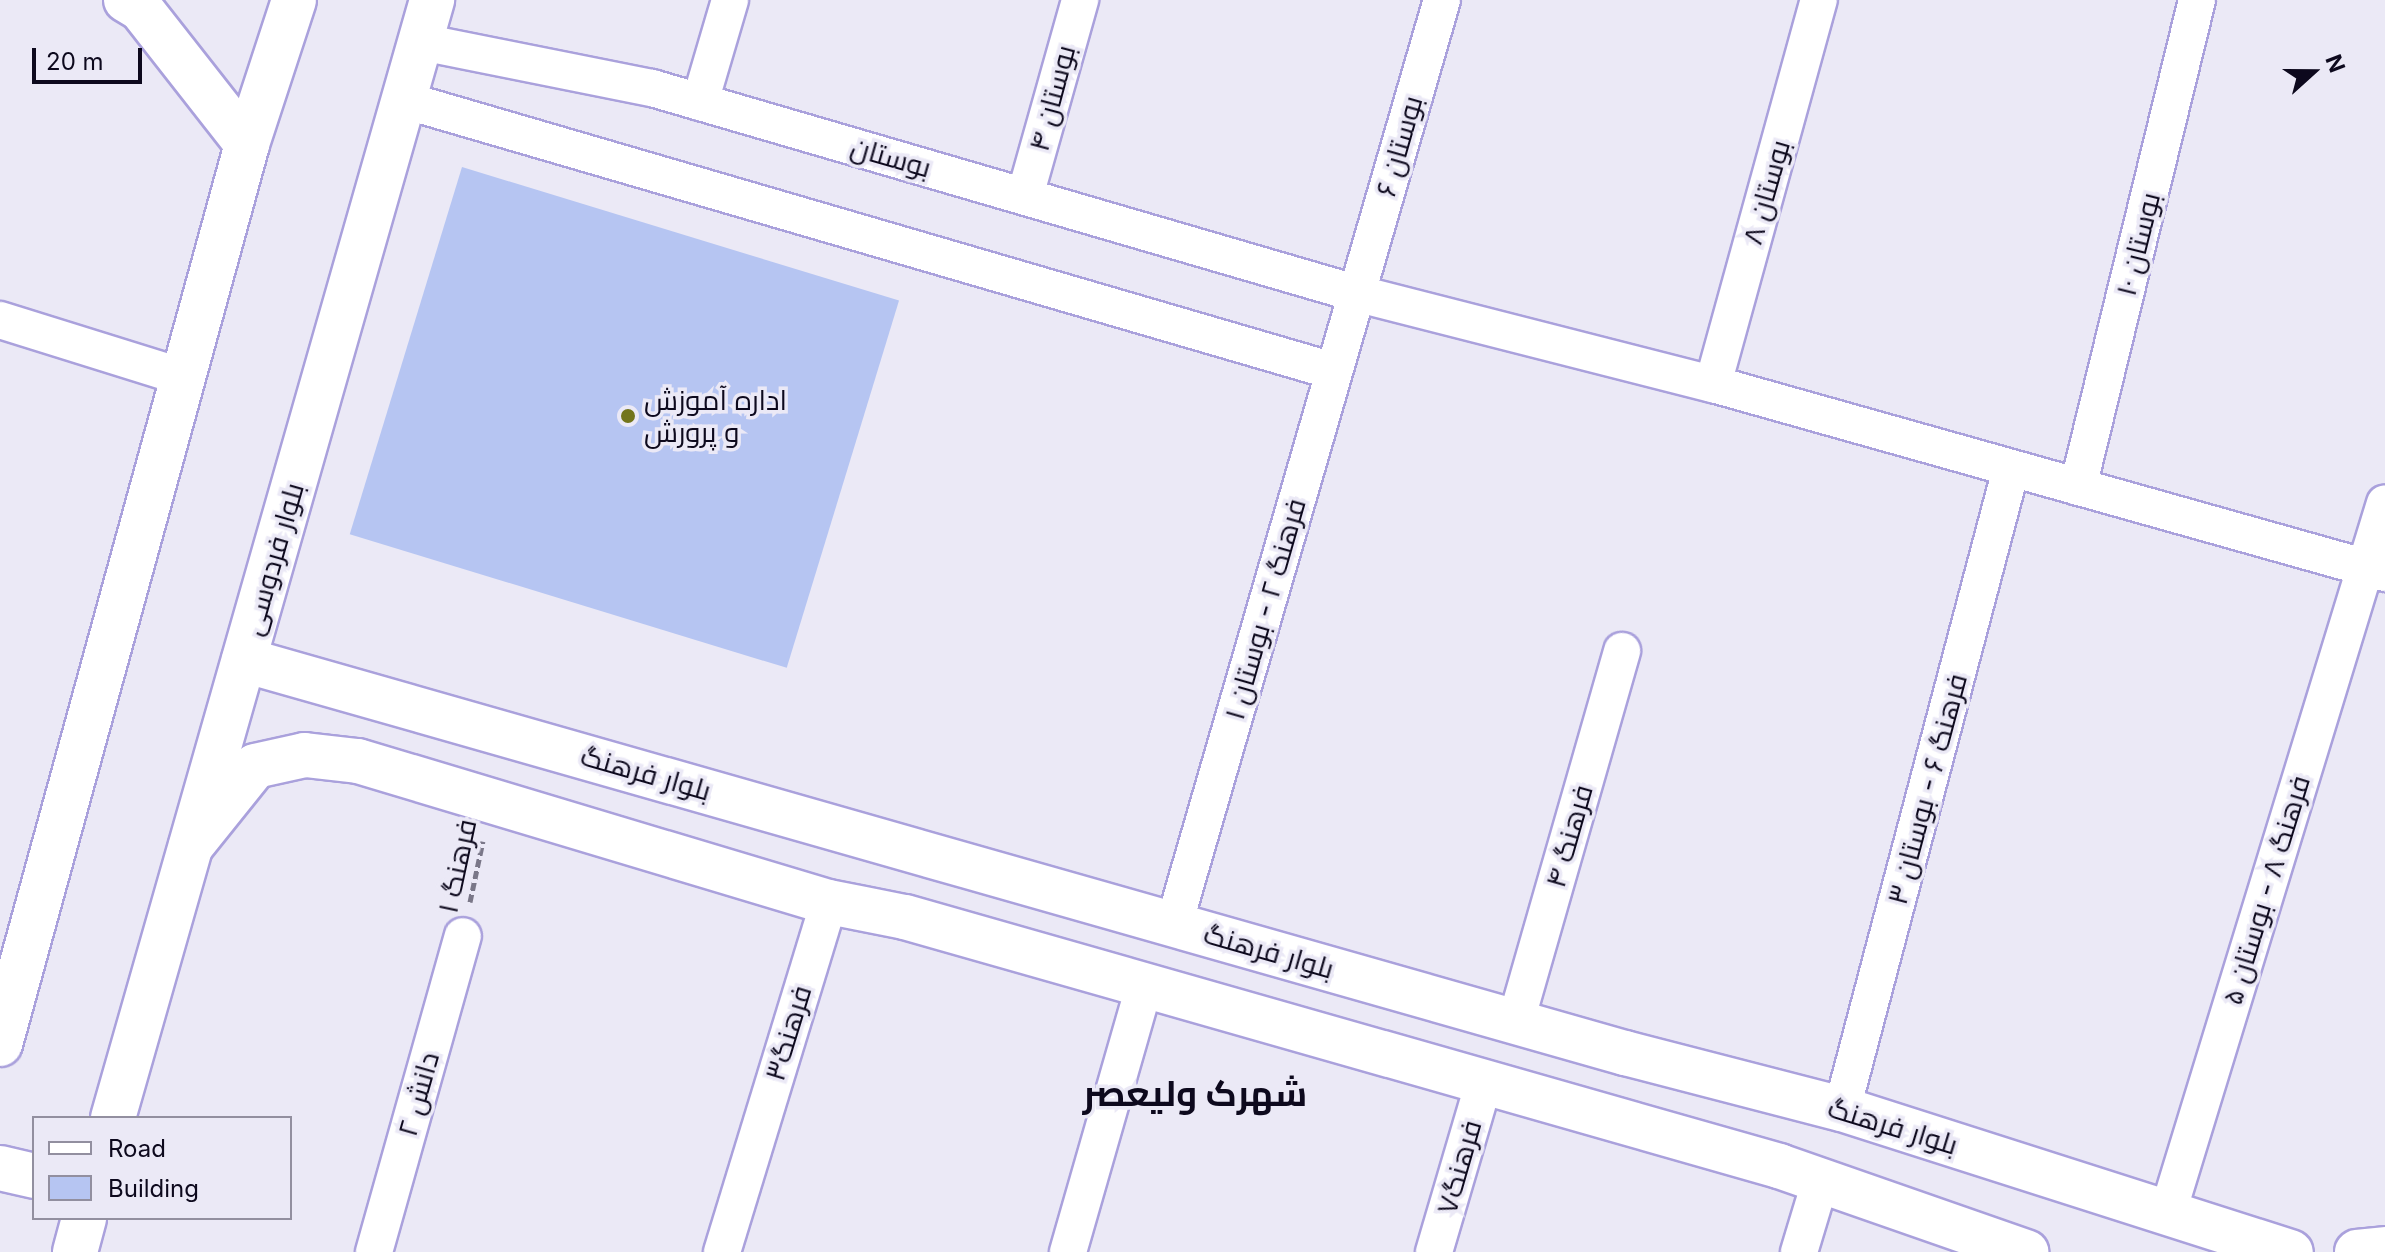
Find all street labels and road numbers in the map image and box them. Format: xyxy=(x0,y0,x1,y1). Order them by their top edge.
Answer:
street label: بوستان ۴ xyxy=(1022,41,1082,155)
street label: بوستان ۶ xyxy=(1369,92,1429,200)
street label: بوستان xyxy=(847,130,935,184)
street label: بوستان ۸ xyxy=(1735,136,1797,248)
street label: بوستان ۱۰ xyxy=(2109,189,2167,299)
street label: بلوار فردوسی xyxy=(235,479,311,639)
street label: فرهنگ ۲ - بوستان ۱ xyxy=(1217,495,1313,723)
street label: فرهنگ ۶ - بوستان ۳ xyxy=(1880,670,1974,908)
street label: بلوار فرهنگ xyxy=(577,738,715,808)
street label: فرهنگ ۸ - بوستان ۵ xyxy=(2215,771,2317,1009)
street label: فرهنگ ۴ xyxy=(1538,781,1600,891)
street label: فرهنگ ۱ xyxy=(431,816,483,916)
street label: بلوار فرهنگ xyxy=(1200,916,1338,986)
street label: فرهنگ۳ xyxy=(758,981,818,1085)
street label: دانش ۲ xyxy=(390,1048,446,1140)
street label: بلوار فرهنگ xyxy=(1824,1090,1962,1162)
street label: فرهنگ۷ xyxy=(1430,1116,1488,1218)

